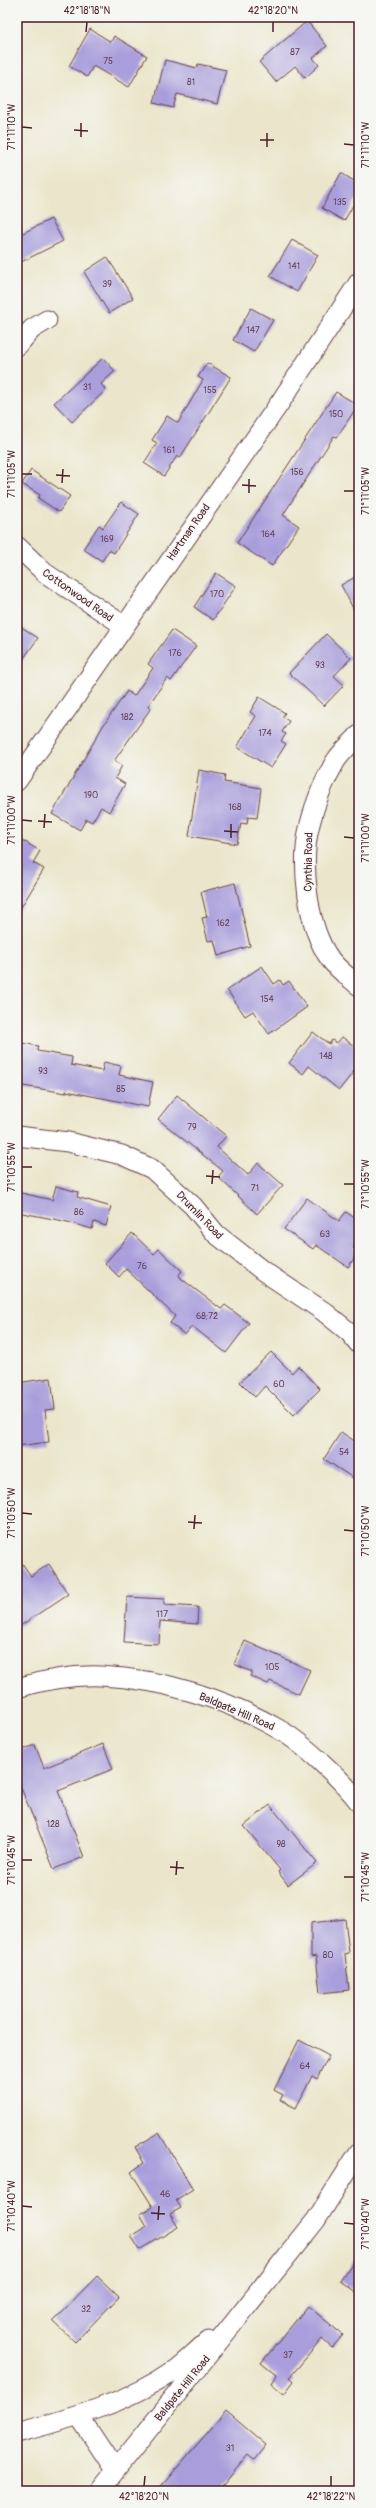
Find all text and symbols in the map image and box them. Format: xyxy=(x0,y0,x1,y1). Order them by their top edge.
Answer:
text: 42°18'18"N xyxy=(64,5,110,17)
text: 42°18'20"N xyxy=(248,5,298,17)
house number: 87 xyxy=(290,47,300,58)
house number: 75 xyxy=(103,56,113,67)
house number: 81 xyxy=(187,77,195,88)
text: 71°11'10"W xyxy=(6,103,18,150)
text: 71°11'10"W xyxy=(360,121,372,168)
house number: 135 xyxy=(333,197,347,208)
house number: 141 xyxy=(288,261,300,272)
house number: 39 xyxy=(102,279,112,290)
house number: 147 xyxy=(246,325,260,336)
house number: 31 xyxy=(83,382,91,393)
house number: 155 xyxy=(203,385,217,396)
house number: 150 xyxy=(329,409,343,420)
house number: 161 xyxy=(163,445,175,456)
text: 71°11'05"W xyxy=(6,449,18,498)
text: 71°11'05"W xyxy=(360,466,372,515)
house number: 156 xyxy=(290,467,304,478)
street label: Hartman Road xyxy=(164,501,213,563)
house number: 164 xyxy=(261,529,276,540)
house number: 169 xyxy=(100,534,114,545)
street label: Cottonwood Road xyxy=(40,566,116,625)
house number: 170 xyxy=(210,589,224,600)
house number: 176 xyxy=(168,648,182,659)
house number: 93 xyxy=(315,660,325,671)
house number: 182 xyxy=(120,712,134,723)
house number: 174 xyxy=(258,728,273,739)
house number: 190 xyxy=(84,790,98,801)
text: 71°11'00"W xyxy=(6,795,18,845)
house number: 168 xyxy=(228,802,242,813)
text: 71°11'00"W xyxy=(360,813,372,863)
street label: Cynthia Road xyxy=(301,832,316,892)
house number: 162 xyxy=(216,918,230,929)
house number: 154 xyxy=(260,994,275,1005)
house number: 148 xyxy=(319,1051,333,1062)
house number: 93 xyxy=(38,1066,48,1077)
house number: 85 xyxy=(116,1084,126,1095)
house number: 79 xyxy=(187,1122,197,1133)
text: 71°10'55"W xyxy=(6,1142,18,1192)
text: 71°10'55"W xyxy=(360,1159,372,1209)
house number: 71 xyxy=(251,1183,259,1194)
street label: Drumlin Road xyxy=(174,1189,226,1242)
house number: 86 xyxy=(74,1207,84,1218)
house number: 63 xyxy=(320,1229,330,1240)
house number: 76 xyxy=(137,1261,147,1272)
house number: 68;72 xyxy=(196,1311,218,1322)
house number: 60 xyxy=(273,1379,285,1390)
house number: 54 xyxy=(339,1447,350,1458)
text: 71°10'50"W xyxy=(6,1487,18,1539)
text: 71°10'50"W xyxy=(360,1505,372,1557)
house number: 117 xyxy=(156,1609,168,1620)
house number: 105 xyxy=(265,1662,279,1673)
street label: Baldpate Hill Road xyxy=(197,1690,277,1733)
house number: 128 xyxy=(46,1819,60,1830)
text: 71°10'45"W xyxy=(6,1834,18,1885)
house number: 98 xyxy=(276,1839,286,1850)
text: 71°10'45"W xyxy=(360,1851,372,1902)
house number: 80 xyxy=(323,1950,333,1961)
house number: 64 xyxy=(300,2061,311,2072)
text: 71°10'40"W xyxy=(6,2180,18,2232)
house number: 46 xyxy=(160,2189,170,2200)
text: 71°10'40"W xyxy=(360,2198,372,2250)
house number: 32 xyxy=(81,2304,91,2315)
house number: 37 xyxy=(283,2350,293,2361)
street label: Baldpate Hill Road xyxy=(152,2353,213,2424)
house number: 31 xyxy=(226,2443,234,2454)
text: 42°18'20"N xyxy=(119,2491,169,2503)
text: 42°18'22"N xyxy=(307,2491,356,2503)

